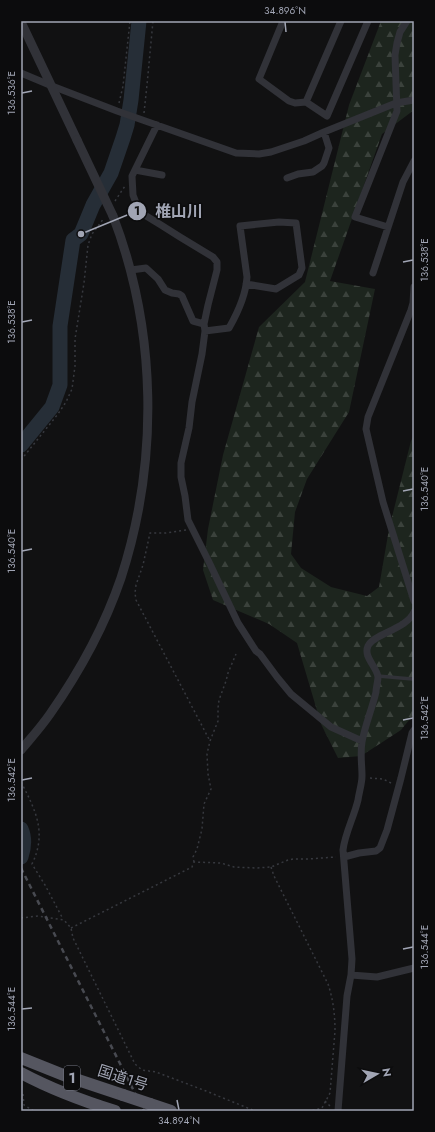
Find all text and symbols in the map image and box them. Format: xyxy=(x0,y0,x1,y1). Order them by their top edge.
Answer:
text: 34.896°N xyxy=(264,3,306,18)
text: 136.536°E xyxy=(4,71,19,115)
callout: 椎山川 xyxy=(127,197,211,225)
text: 椎山川 xyxy=(155,200,203,223)
text: 1 xyxy=(134,202,140,220)
text: 136.538°E xyxy=(417,238,432,282)
text: 136.538°E xyxy=(4,300,19,344)
text: 136.540°E xyxy=(417,467,432,511)
text: 136.540°E xyxy=(4,529,19,573)
text: 136.542°E xyxy=(417,696,432,740)
text: 136.542°E xyxy=(4,758,19,802)
text: 136.544°E xyxy=(417,925,432,969)
text: 136.544°E xyxy=(4,987,19,1031)
north arrow xyxy=(357,1054,397,1094)
street label: 国道1号 xyxy=(95,1060,151,1096)
road number: 1 xyxy=(64,1066,80,1090)
text: N xyxy=(378,1067,395,1078)
text: 34.894°N xyxy=(158,1113,200,1128)

